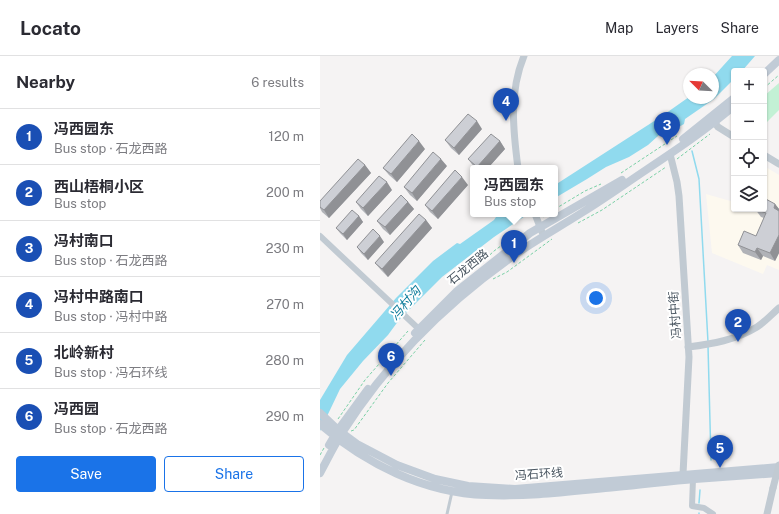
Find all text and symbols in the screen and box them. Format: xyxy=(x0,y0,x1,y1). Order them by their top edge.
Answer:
text: Locato xyxy=(20,17,81,39)
text: Map xyxy=(605,20,633,36)
text: Layers xyxy=(655,20,699,36)
text: Share xyxy=(721,20,759,36)
north arrow xyxy=(683,68,719,104)
map controls xyxy=(731,68,767,212)
button: + xyxy=(731,68,767,104)
text: Nearby xyxy=(16,72,75,92)
text: 6 results xyxy=(251,75,304,90)
pin: 4 xyxy=(493,88,519,121)
button: − xyxy=(731,104,767,140)
pin: 3 xyxy=(654,112,680,145)
text: 冯西园东 xyxy=(54,120,114,137)
text: 1 xyxy=(26,129,32,144)
text: 120 m xyxy=(269,129,304,144)
button: locate xyxy=(731,140,767,176)
text: Bus stop · 石龙西路 xyxy=(54,141,168,156)
popup xyxy=(470,165,558,217)
text: 冯西园东 xyxy=(484,176,544,193)
button: layers xyxy=(731,176,767,212)
text: 西山梧桐小区 xyxy=(54,178,144,195)
text: 2 xyxy=(25,185,33,200)
text: 200 m xyxy=(266,185,304,200)
text: Bus stop xyxy=(484,194,536,209)
text: Bus stop xyxy=(54,196,106,211)
pin: 1 xyxy=(501,230,527,263)
text: 冯村南口 xyxy=(54,232,114,249)
text: 3 xyxy=(25,241,33,256)
text: 230 m xyxy=(266,241,304,256)
street label: 石龙西路 xyxy=(445,246,491,288)
text: Bus stop · 石龙西路 xyxy=(54,253,168,268)
water label: 冯村沟 xyxy=(387,282,425,323)
text: 冯村中路南口 xyxy=(54,288,144,305)
your location xyxy=(586,288,606,308)
street label: 冯村中街 xyxy=(666,291,684,339)
text: 4 xyxy=(25,297,33,312)
text: 270 m xyxy=(266,297,304,312)
text: Bus stop · 冯村中路 xyxy=(54,309,168,324)
pin: 2 xyxy=(725,309,751,342)
pin: 6 xyxy=(378,343,404,376)
text: 北岭新村 xyxy=(54,344,114,361)
text: 5 xyxy=(25,353,33,368)
text: 280 m xyxy=(266,353,304,368)
text: Bus stop · 冯石环线 xyxy=(54,365,168,380)
text: 冯西园 xyxy=(54,400,99,417)
text: 6 xyxy=(25,409,33,424)
text: 290 m xyxy=(266,409,304,424)
text: Bus stop · 石龙西路 xyxy=(54,421,168,436)
pin: 5 xyxy=(707,435,733,468)
button: Save xyxy=(16,456,156,492)
button: Share xyxy=(164,456,304,492)
street label: 冯石环线 xyxy=(515,465,563,483)

